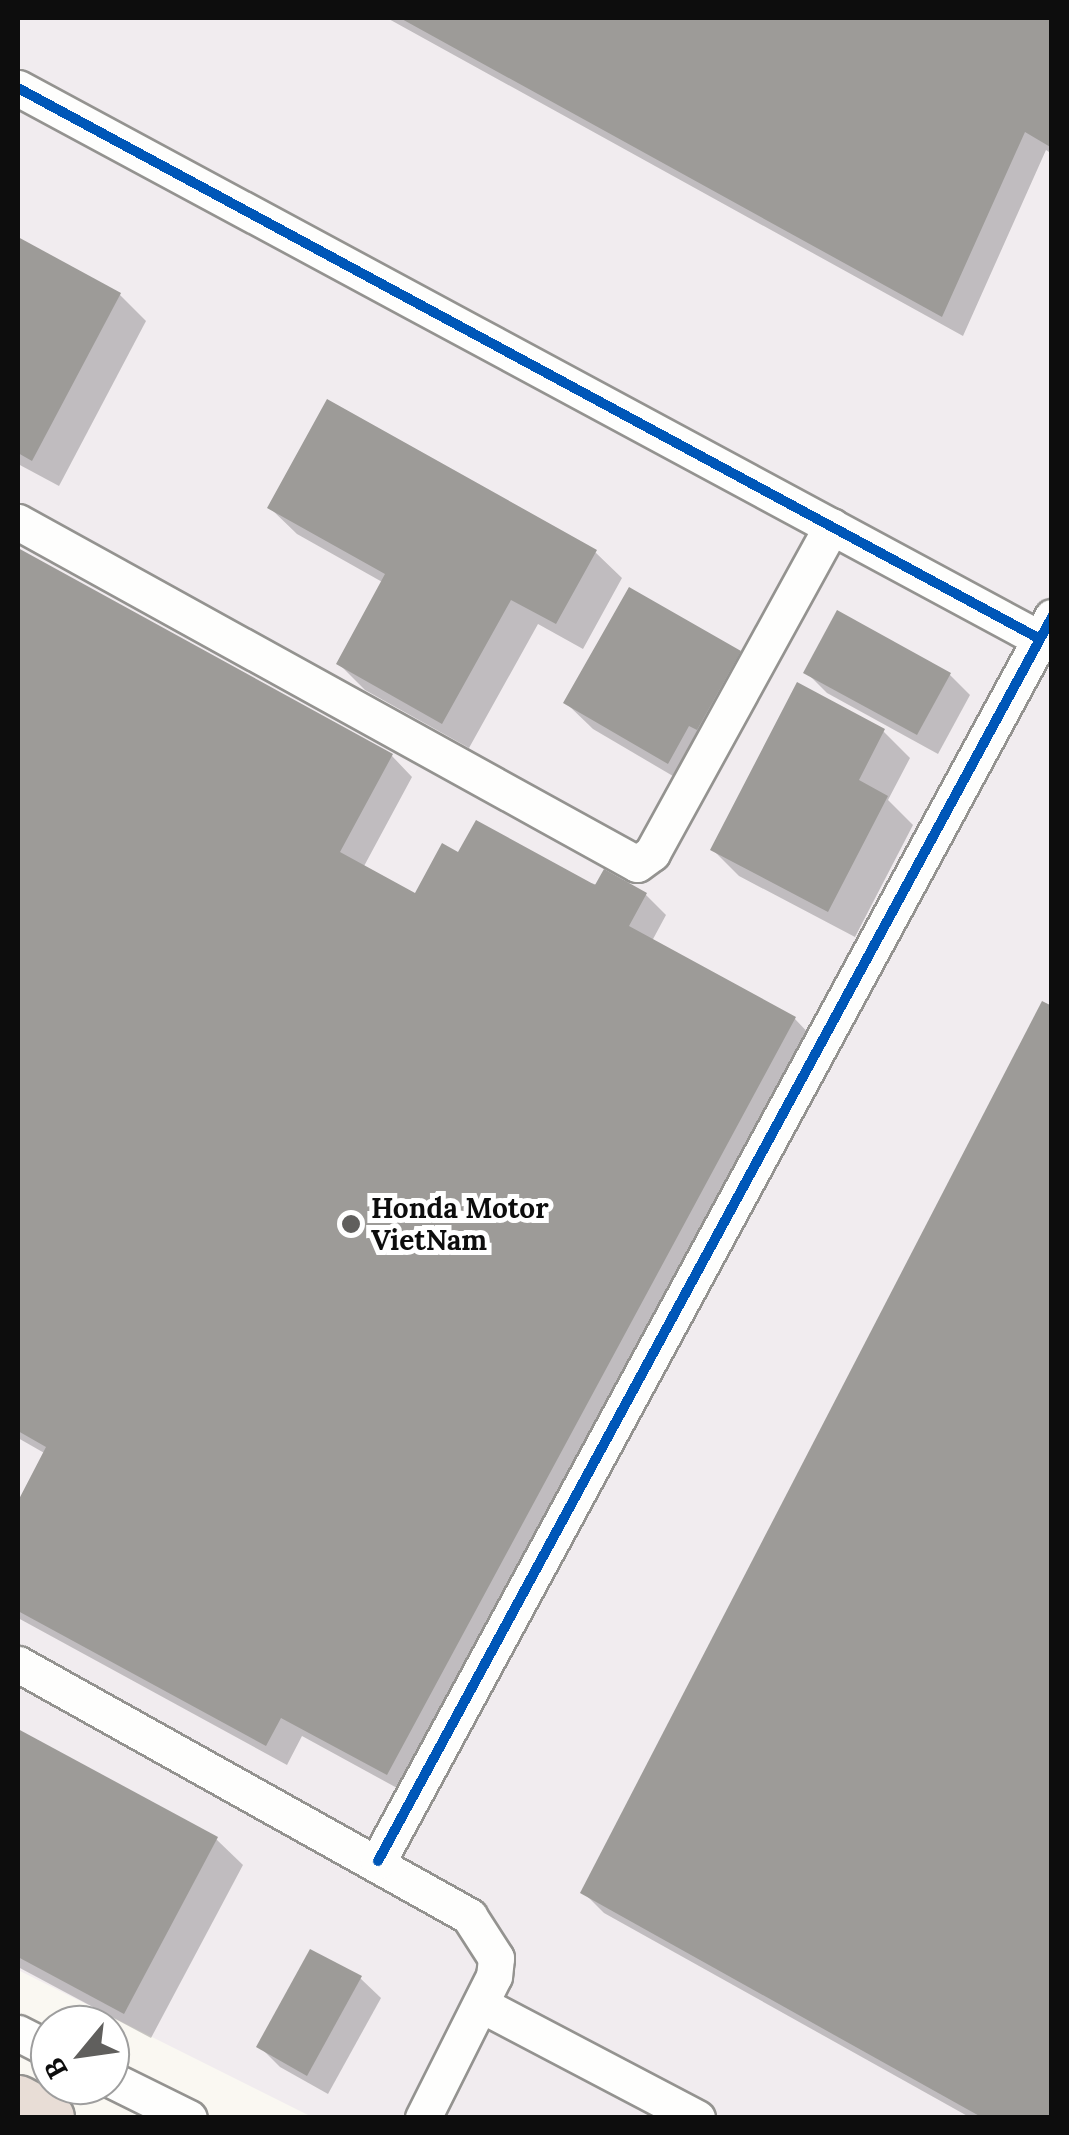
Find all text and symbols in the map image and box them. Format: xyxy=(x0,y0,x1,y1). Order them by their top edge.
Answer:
place label: Honda Motor VietNam xyxy=(371,1191,549,1257)
marker: Honda Motor VietNam xyxy=(340,1213,362,1235)
north arrow xyxy=(30,2005,130,2105)
text: B xyxy=(35,2052,76,2085)

